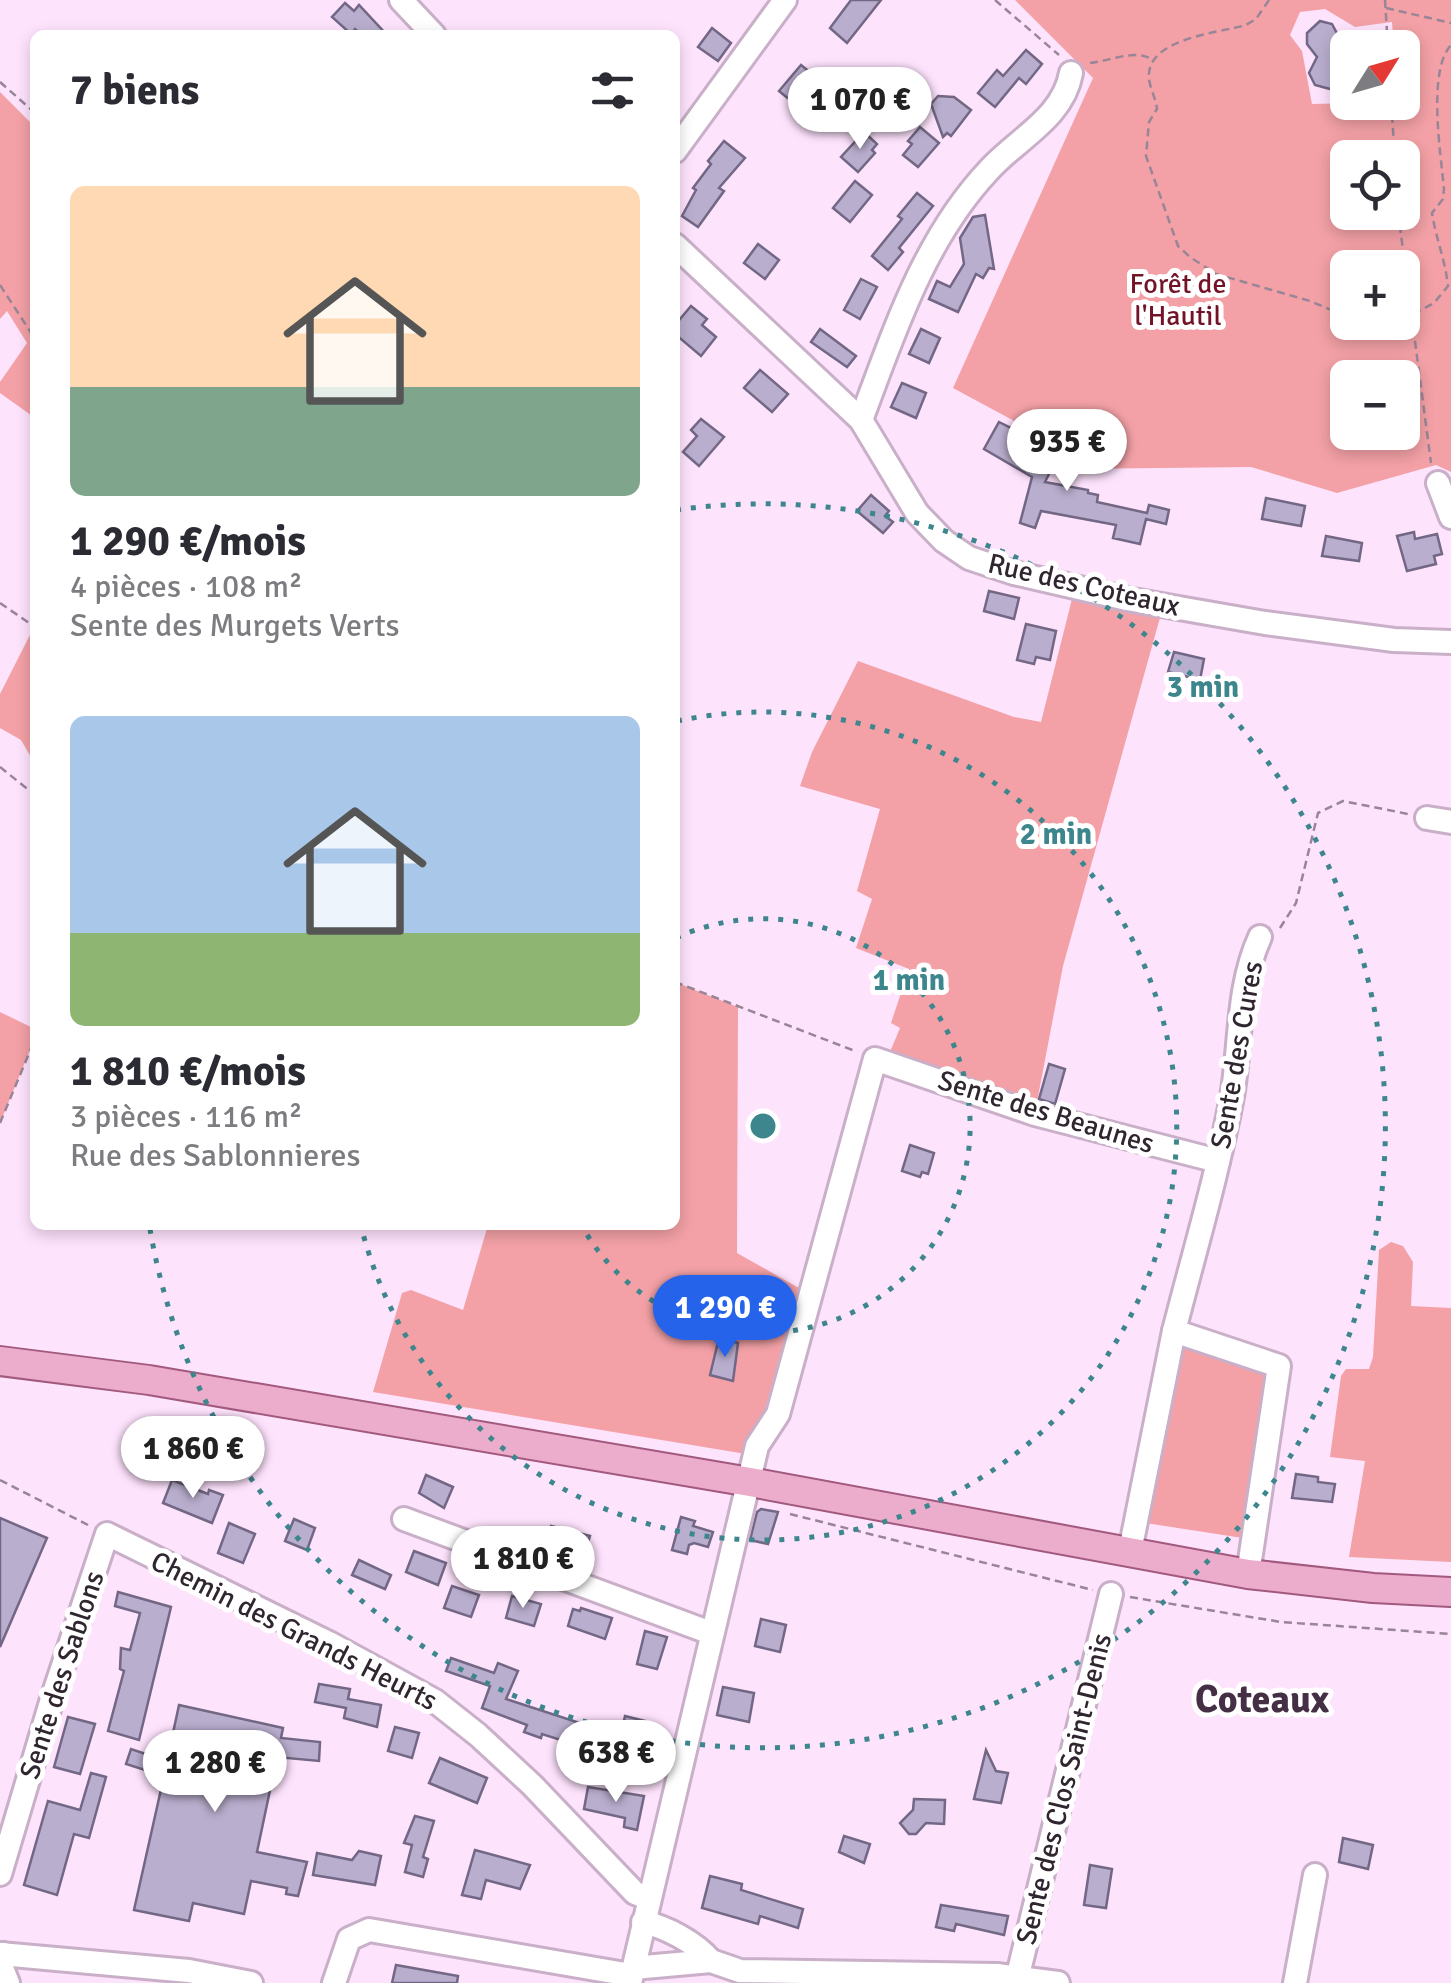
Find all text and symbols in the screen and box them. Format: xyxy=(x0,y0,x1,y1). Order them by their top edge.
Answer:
north arrow xyxy=(1330,30,1420,120)
map controls xyxy=(1330,30,1420,450)
icon: filters xyxy=(585,63,640,118)
text: 7 biens xyxy=(70,65,199,116)
pin: 1 070 € xyxy=(768,67,952,152)
text: 1 070 € xyxy=(810,80,910,119)
button: locate xyxy=(1330,140,1420,230)
button: + xyxy=(1330,250,1420,340)
icon: home xyxy=(265,251,445,431)
park label: Forêt de l'Hautil xyxy=(1130,267,1226,333)
button: − xyxy=(1330,360,1420,450)
pin: 935 € xyxy=(997,409,1137,494)
text: 935 € xyxy=(1029,422,1105,461)
text: 1 290 €/mois xyxy=(70,516,306,567)
street label: Rue des Coteaux xyxy=(985,546,1183,624)
text: 4 pièces · 108 m² xyxy=(70,567,303,606)
text: Sente des Murgets Verts xyxy=(70,606,400,645)
text: 3 min xyxy=(1167,669,1239,706)
icon: home xyxy=(265,781,445,961)
text: 2 min xyxy=(1020,816,1092,853)
street label: Sente des Cures xyxy=(1204,959,1270,1151)
text: 1 min xyxy=(873,962,945,999)
text: 1 810 €/mois xyxy=(70,1046,306,1097)
street label: Sente des Beaunes xyxy=(934,1063,1158,1161)
text: 3 pièces · 116 m² xyxy=(70,1097,303,1136)
centre of rings xyxy=(745,1108,781,1144)
text: Rue des Sablonnieres xyxy=(70,1136,360,1175)
pin: 1 290 € xyxy=(633,1275,817,1360)
text: 1 290 € xyxy=(675,1288,775,1327)
pin: 1 860 € xyxy=(101,1416,285,1501)
text: 1 860 € xyxy=(143,1429,243,1468)
pin: 1 810 € xyxy=(431,1526,615,1611)
text: 1 810 € xyxy=(473,1539,573,1578)
street label: Chemin des Grands Heurts xyxy=(145,1544,443,1718)
street label: Sente des Sablons xyxy=(12,1567,112,1783)
street label: Sente des Clos Saint-Denis xyxy=(1009,1630,1119,1948)
district label: Coteaux xyxy=(1195,1676,1330,1723)
pin: 638 € xyxy=(546,1720,686,1805)
pin: 1 280 € xyxy=(123,1730,307,1815)
text: 638 € xyxy=(578,1733,654,1772)
text: 1 280 € xyxy=(165,1743,265,1782)

